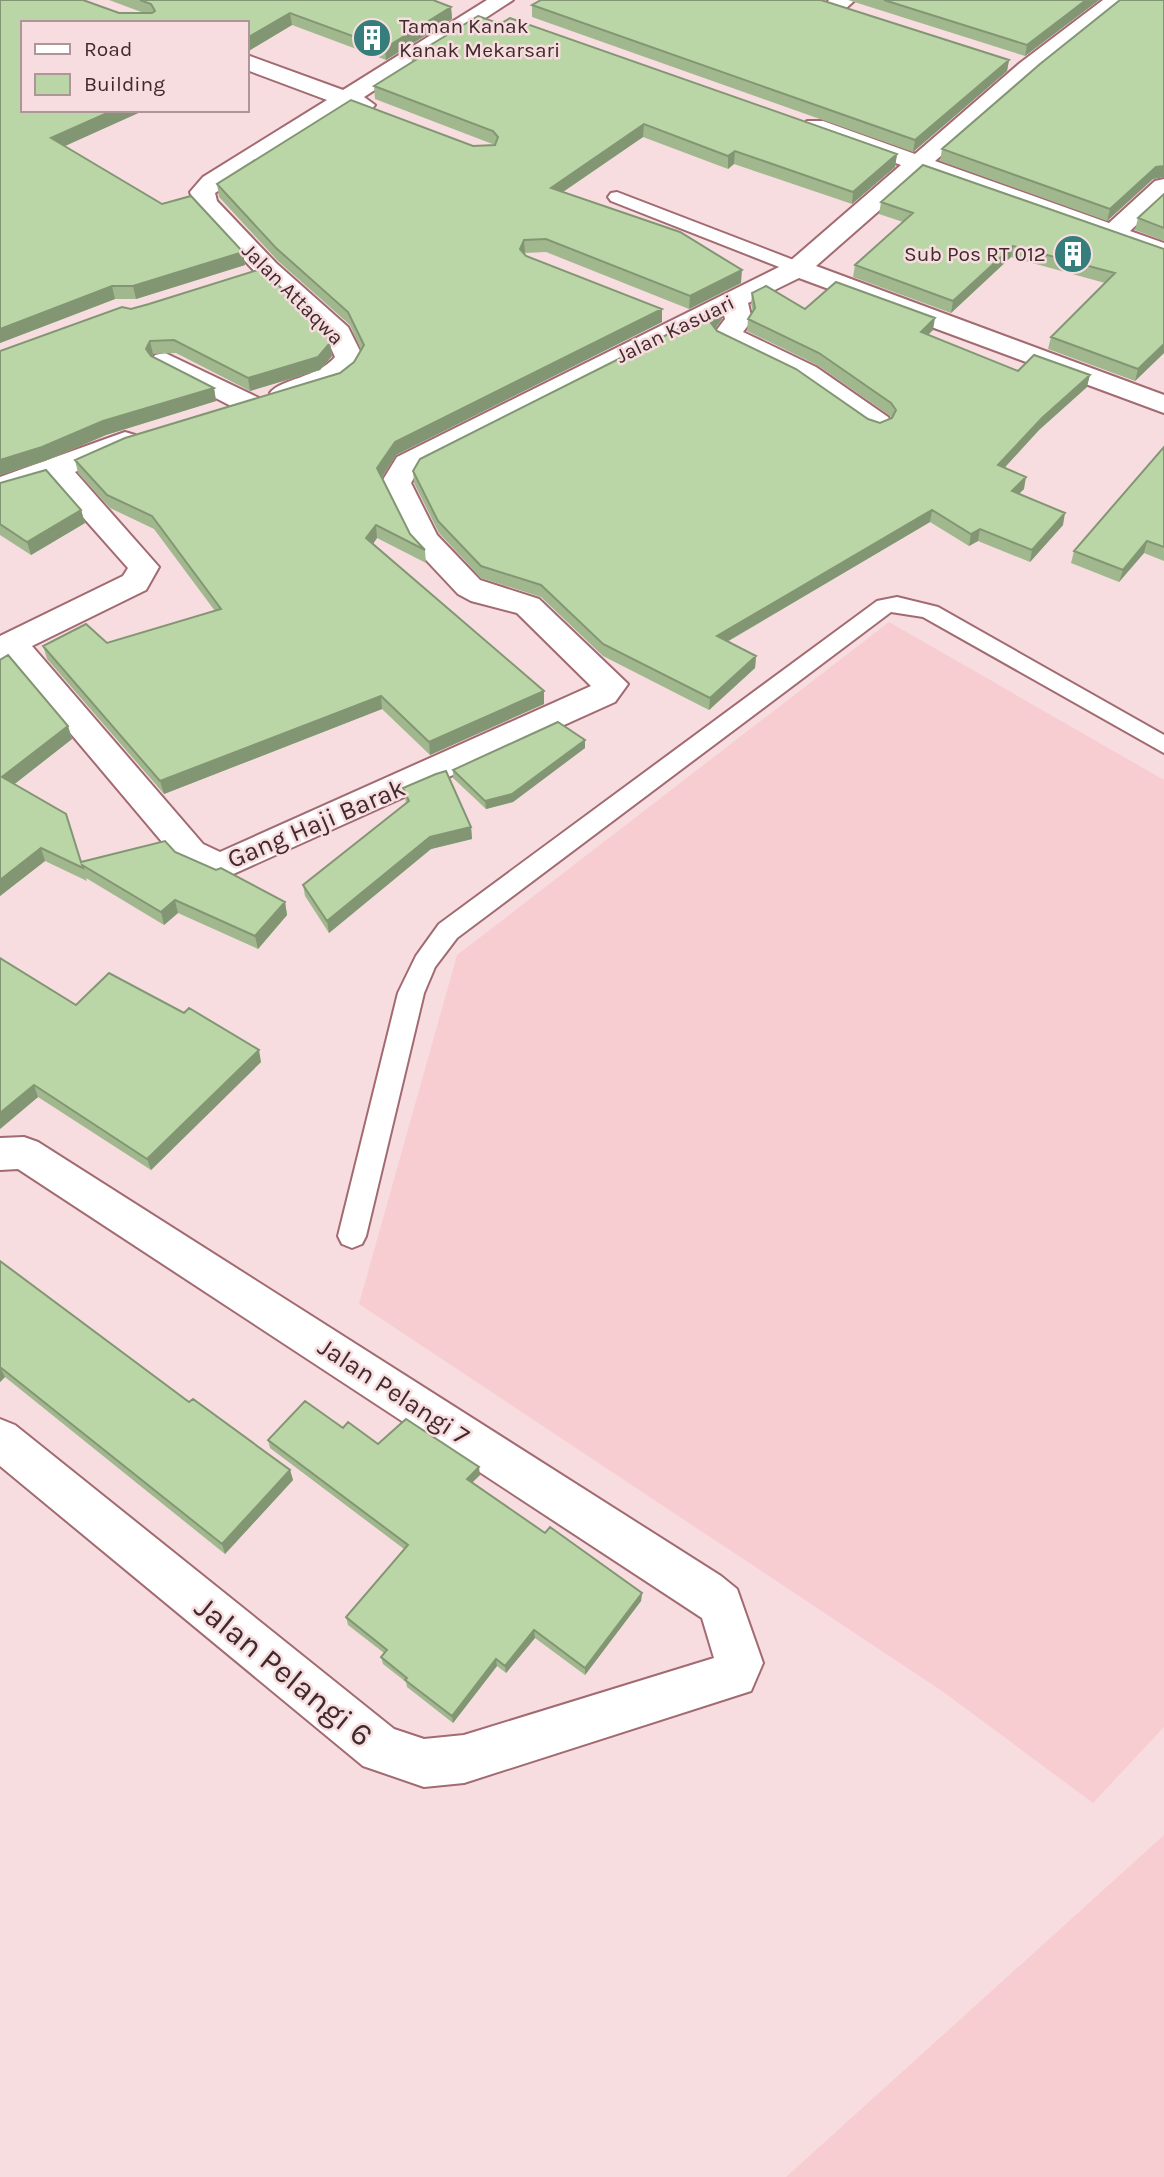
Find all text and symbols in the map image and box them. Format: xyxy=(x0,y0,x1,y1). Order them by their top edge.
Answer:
place label: Taman Kanak Kanak Mekarsari xyxy=(399,14,560,62)
building icon: Taman Kanak Kanak Mekarsari xyxy=(351,17,393,59)
legend xyxy=(21,21,248,112)
text: Road xyxy=(84,37,132,61)
text: Building xyxy=(84,72,165,96)
building icon: Sub Pos RT 012 xyxy=(1052,233,1094,275)
street label: Jalan Attaqwa xyxy=(237,238,349,350)
place label: Sub Pos RT 012 xyxy=(904,242,1046,266)
street label: Jalan Kasuari xyxy=(612,290,738,368)
street label: Gang Haji Barak xyxy=(223,772,410,875)
street label: Jalan Pelangi 7 xyxy=(312,1331,475,1452)
street label: Jalan Pelangi 6 xyxy=(187,1589,380,1754)

